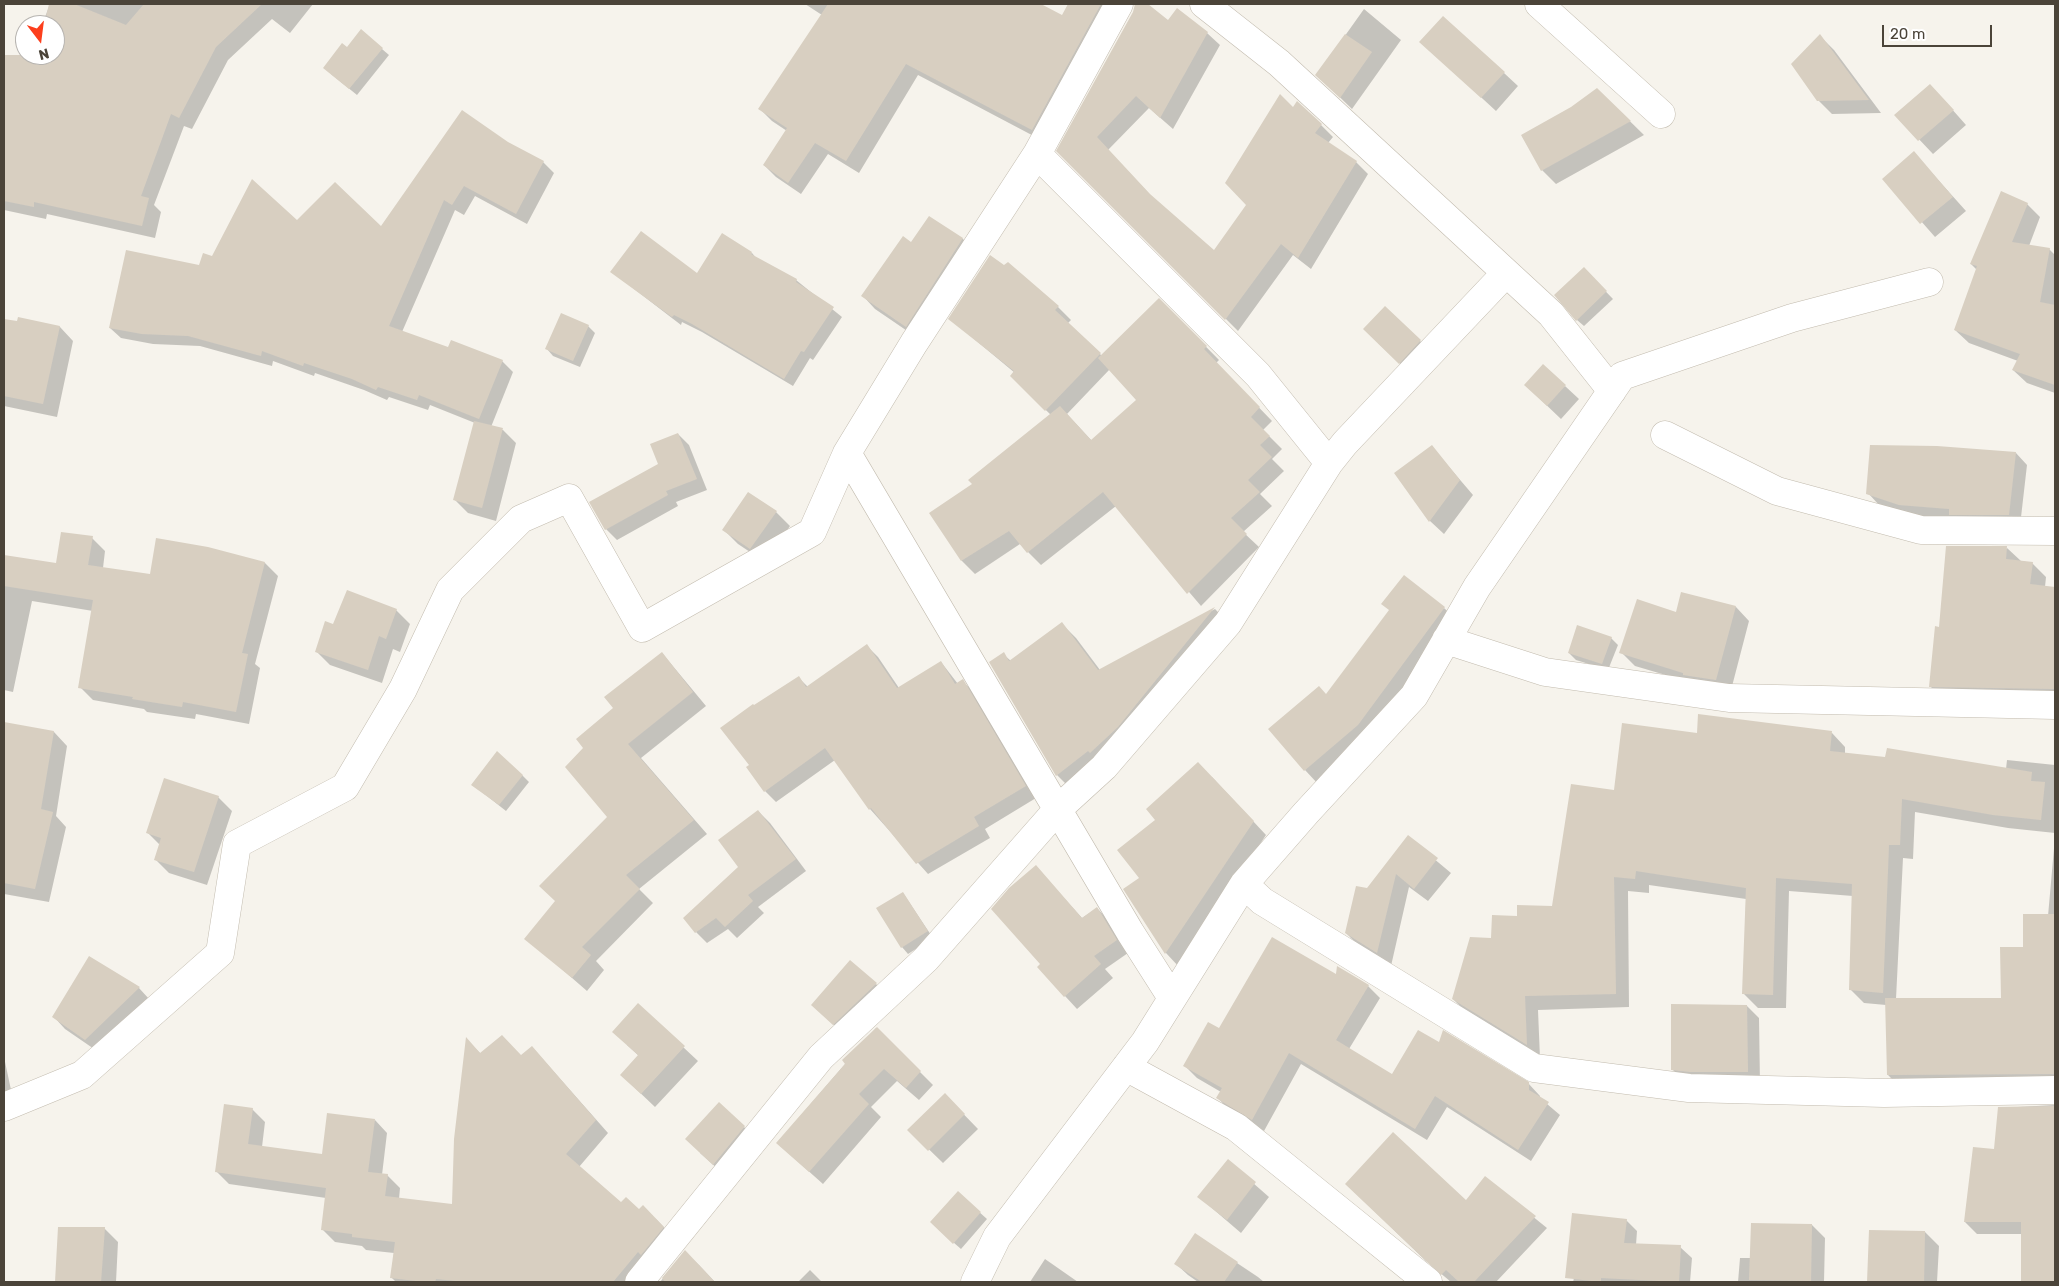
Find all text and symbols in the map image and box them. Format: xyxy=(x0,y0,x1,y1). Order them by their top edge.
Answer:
north arrow xyxy=(15,15,65,65)
scale bar xyxy=(1884,15,1994,47)
text: 20 m xyxy=(1890,25,1925,43)
text: N xyxy=(37,44,51,64)

